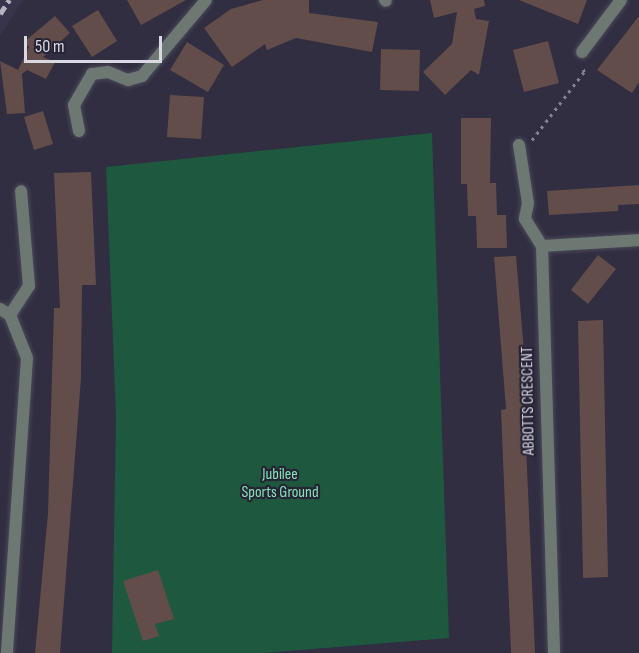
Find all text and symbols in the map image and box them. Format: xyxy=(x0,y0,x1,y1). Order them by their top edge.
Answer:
scale bar xyxy=(27,24,165,62)
text: 50 m xyxy=(35,36,65,57)
street label: ABBOTTS CRESCENT xyxy=(518,347,540,455)
park label: Jubilee Sports Ground xyxy=(241,465,319,503)

